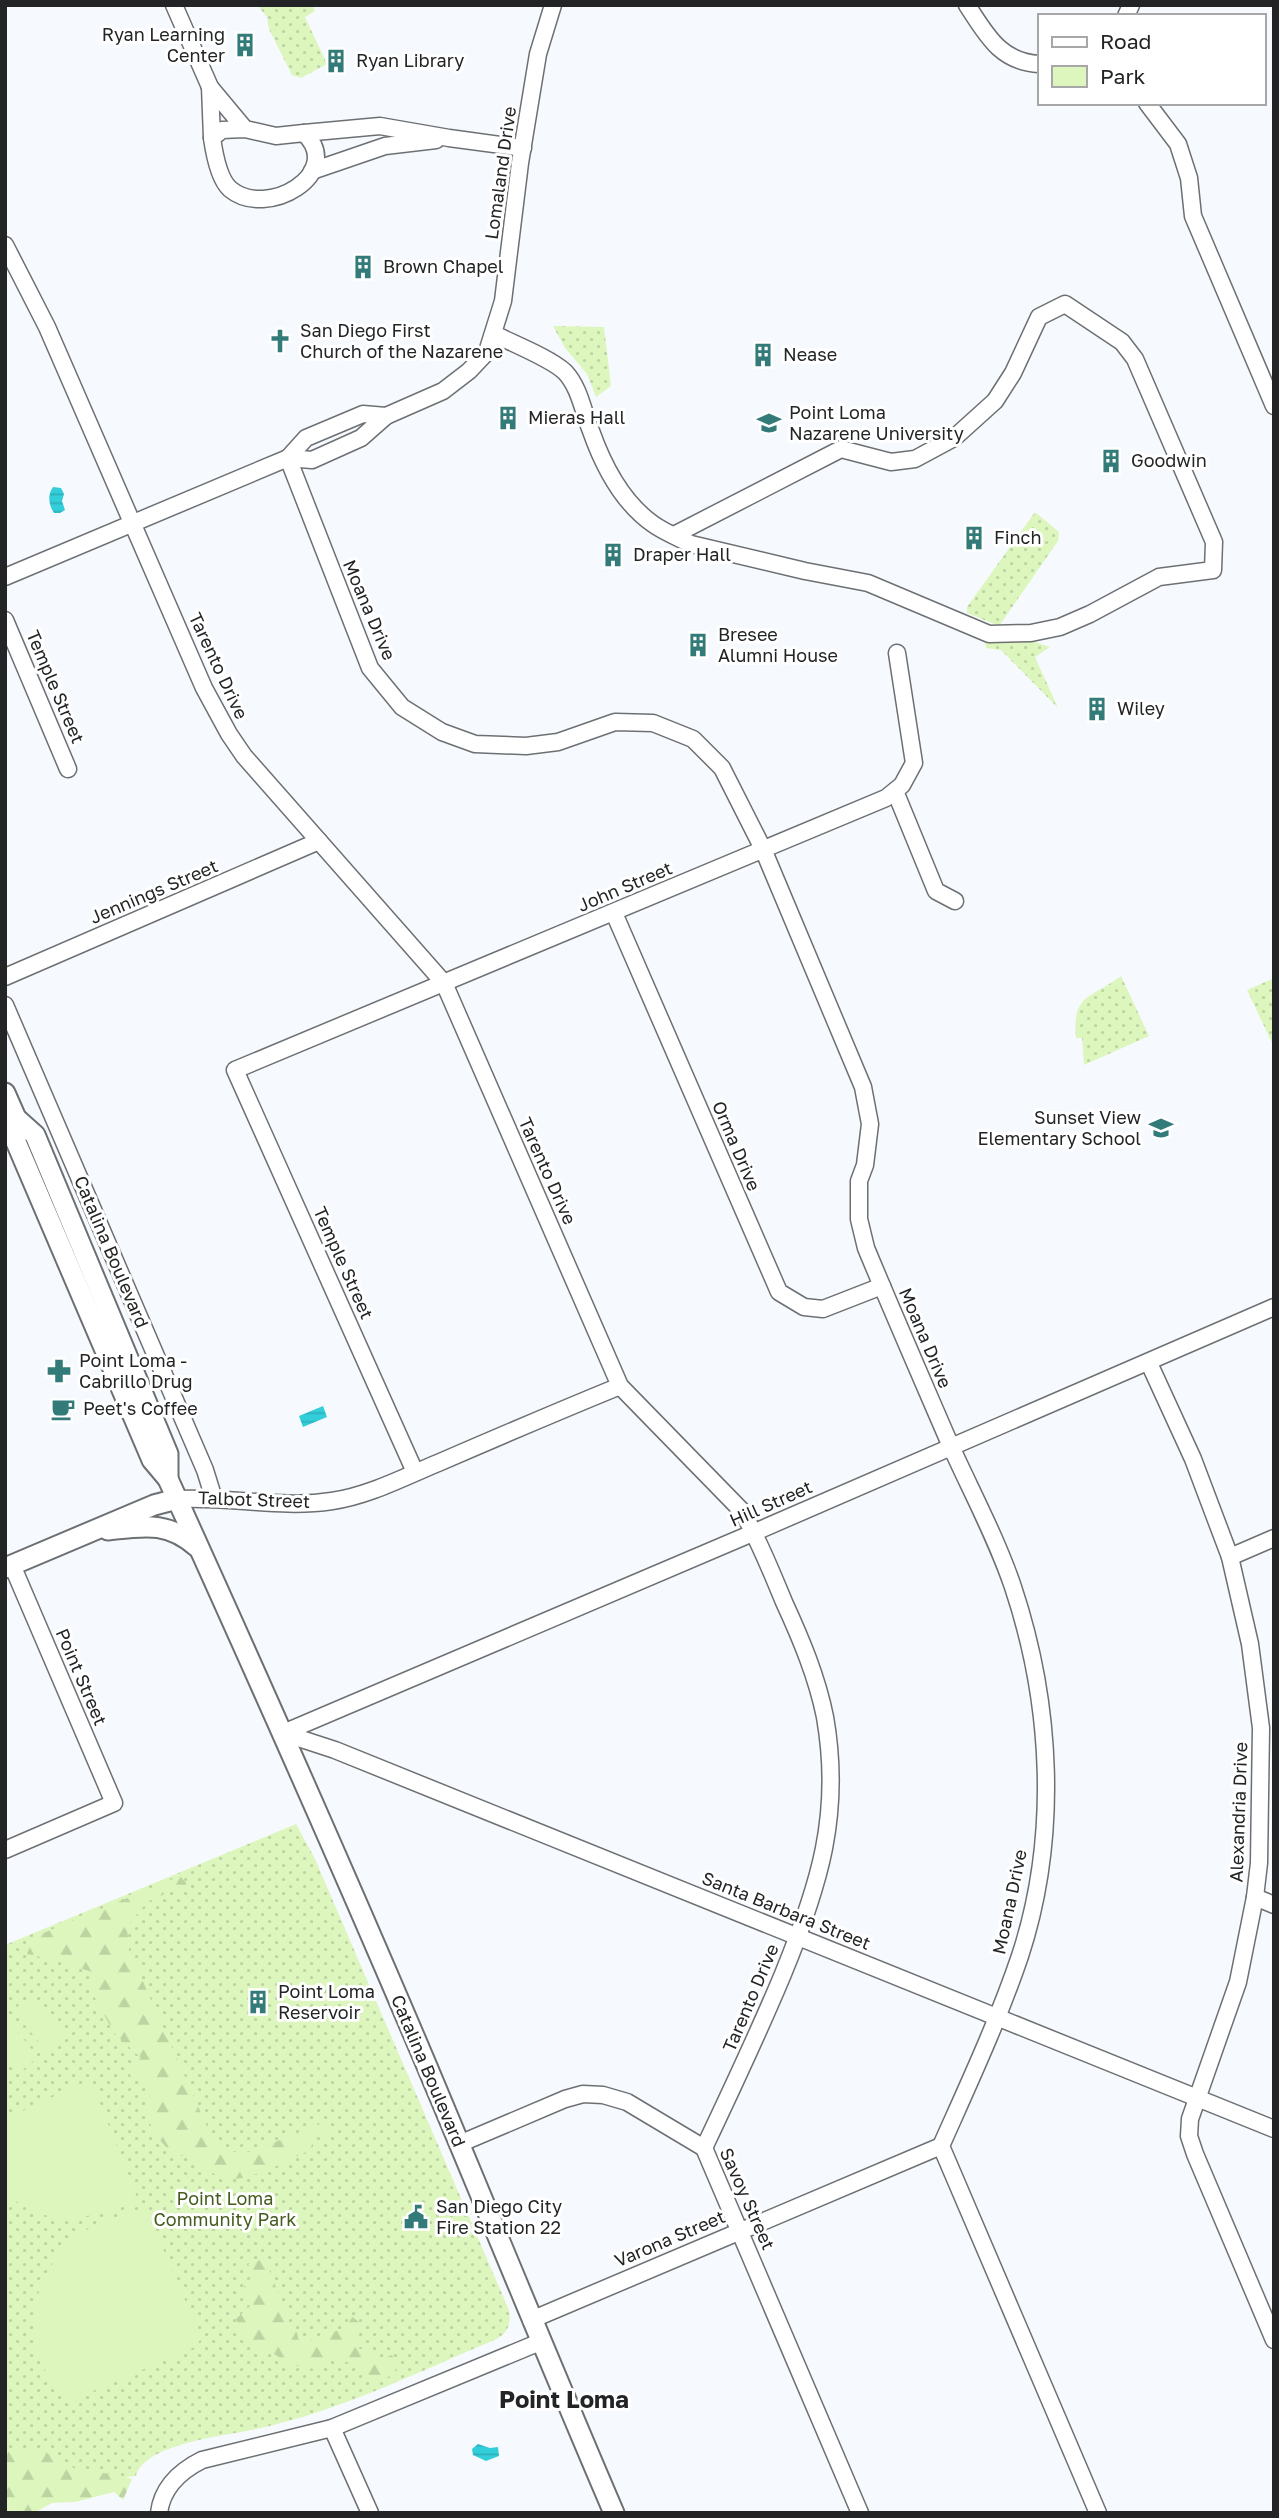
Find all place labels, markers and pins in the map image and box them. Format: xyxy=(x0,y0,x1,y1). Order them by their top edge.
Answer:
place label: Ryan Learning Center xyxy=(102,23,225,66)
building icon: Ryan Learning Center xyxy=(231,31,259,59)
building icon: Ryan Library xyxy=(322,47,350,75)
place label: Ryan Library xyxy=(356,49,464,71)
building icon: Brown Chapel xyxy=(349,253,377,281)
place label: Brown Chapel xyxy=(383,255,504,277)
place label: San Diego First Church of the Nazarene xyxy=(300,319,503,362)
church icon: San Diego First Church of the Nazarene xyxy=(266,327,294,355)
building icon: Nease xyxy=(749,341,777,369)
place label: Nease xyxy=(783,343,837,365)
place label: Point Loma Nazarene University xyxy=(789,401,964,444)
building icon: Mieras Hall xyxy=(494,404,522,432)
place label: Mieras Hall xyxy=(528,406,625,428)
school or university icon: Point Loma Nazarene University xyxy=(755,409,783,437)
building icon: Goodwin xyxy=(1097,447,1125,475)
place label: Goodwin xyxy=(1131,449,1207,471)
building icon: Finch xyxy=(960,524,988,552)
place label: Finch xyxy=(994,526,1041,548)
building icon: Draper Hall xyxy=(599,541,627,569)
place label: Draper Hall xyxy=(633,543,731,565)
place label: Bresee Alumni House xyxy=(718,623,838,666)
building icon: Bresee Alumni House xyxy=(684,631,712,659)
building icon: Wiley xyxy=(1083,695,1111,723)
place label: Wiley xyxy=(1117,697,1165,719)
place label: Sunset View Elementary School xyxy=(977,1106,1141,1149)
school or university icon: Sunset View Elementary School xyxy=(1147,1114,1175,1142)
place label: Point Loma - Cabrillo Drug xyxy=(79,1349,193,1392)
pharmacy icon: Point Loma - Cabrillo Drug xyxy=(45,1357,73,1385)
cafe icon: Peet's Coffee xyxy=(49,1395,77,1423)
place label: Peet's Coffee xyxy=(83,1397,198,1419)
place label: Point Loma Reservoir xyxy=(278,1980,375,2023)
building icon: Point Loma Reservoir xyxy=(244,1988,272,2016)
place label: San Diego City Fire Station 22 xyxy=(436,2195,562,2238)
public building icon: San Diego City Fire Station 22 xyxy=(402,2203,430,2231)

